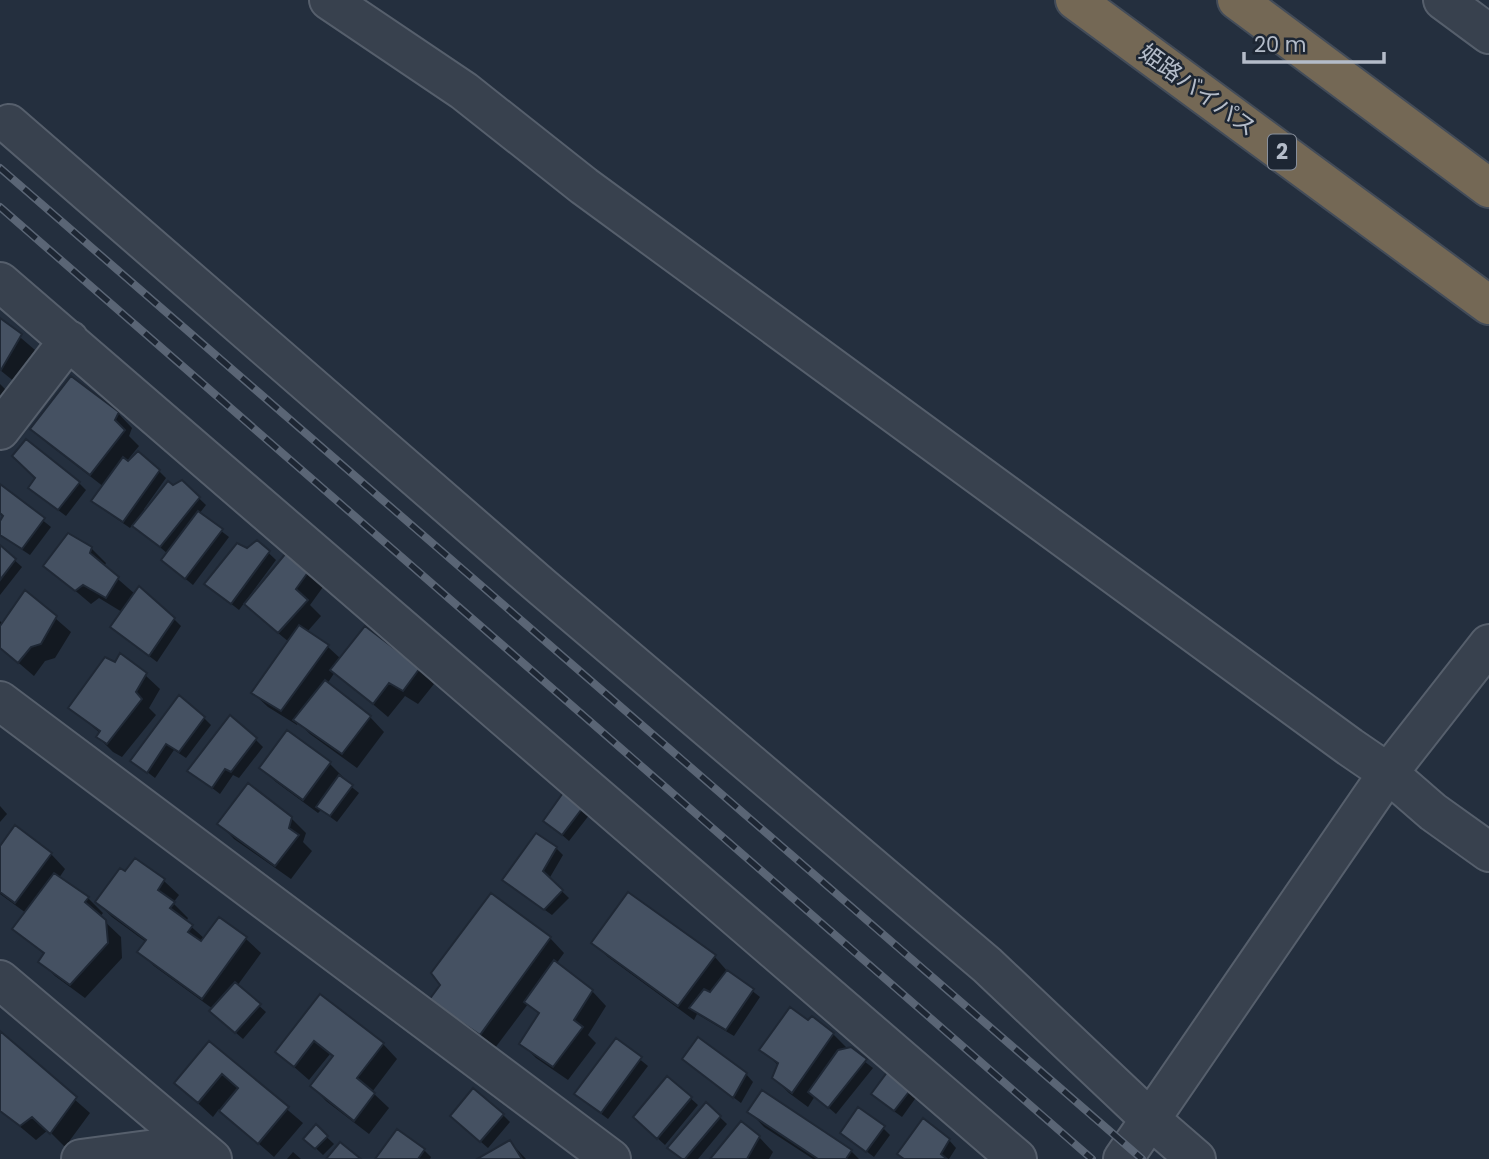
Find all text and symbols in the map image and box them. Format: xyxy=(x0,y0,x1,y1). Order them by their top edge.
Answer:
scale bar xyxy=(1244,21,1384,65)
text: 20 m xyxy=(1254,30,1307,59)
street label: 姫路バイパス xyxy=(1133,37,1263,143)
road number: 2 xyxy=(1268,134,1296,170)

